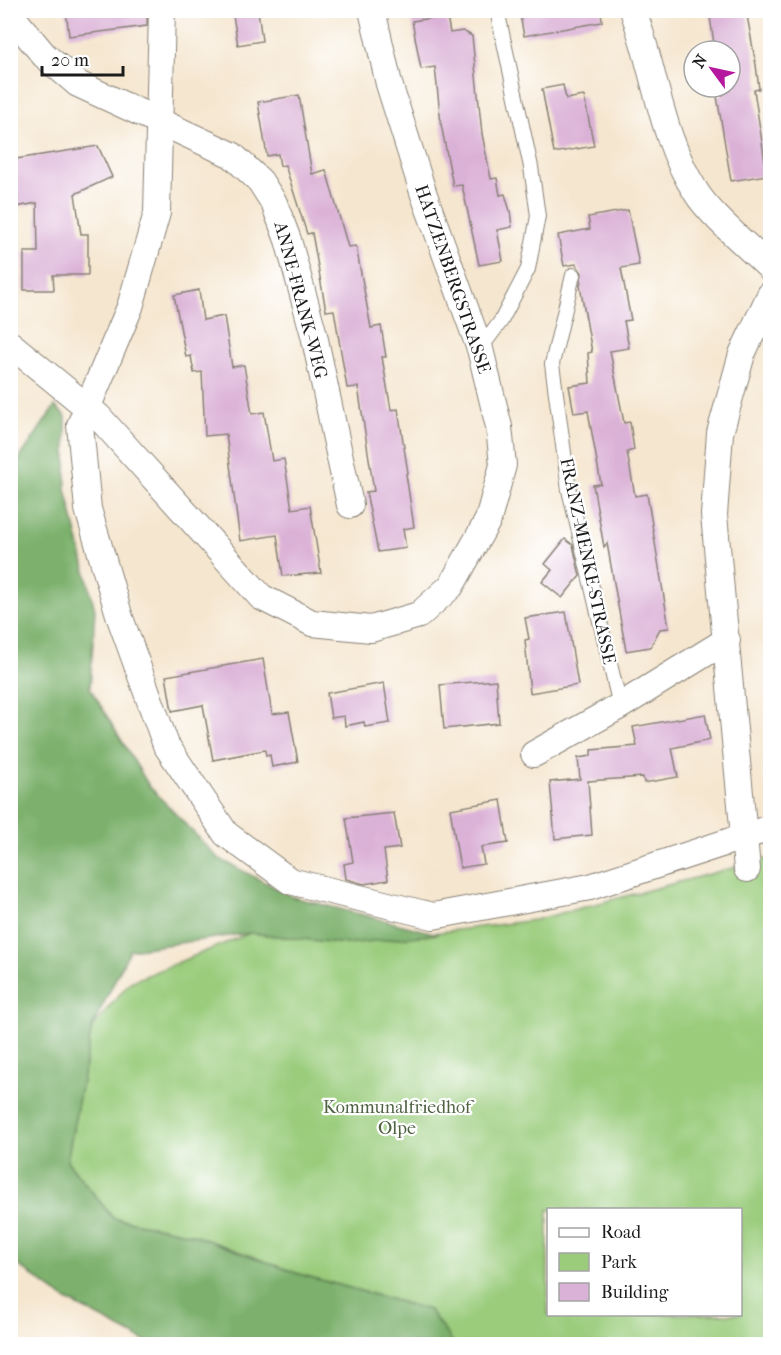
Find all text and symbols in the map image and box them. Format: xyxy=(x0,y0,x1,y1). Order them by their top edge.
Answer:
scale bar xyxy=(42,39,123,77)
north arrow xyxy=(682,39,742,99)
text: 20 m xyxy=(51,50,89,71)
text: N xyxy=(689,50,712,71)
street label: HATZENBERGSTRASSE xyxy=(410,182,495,376)
street label: ANNE-FRANK-WEG xyxy=(269,218,332,381)
street label: FRANZ-MENKE-STRASSE xyxy=(555,456,620,666)
park label: Kommunalfriedhof Olpe xyxy=(323,1097,475,1139)
legend xyxy=(547,1208,742,1316)
text: Road xyxy=(601,1222,641,1243)
text: Park xyxy=(601,1252,638,1273)
text: Building xyxy=(601,1282,669,1303)

